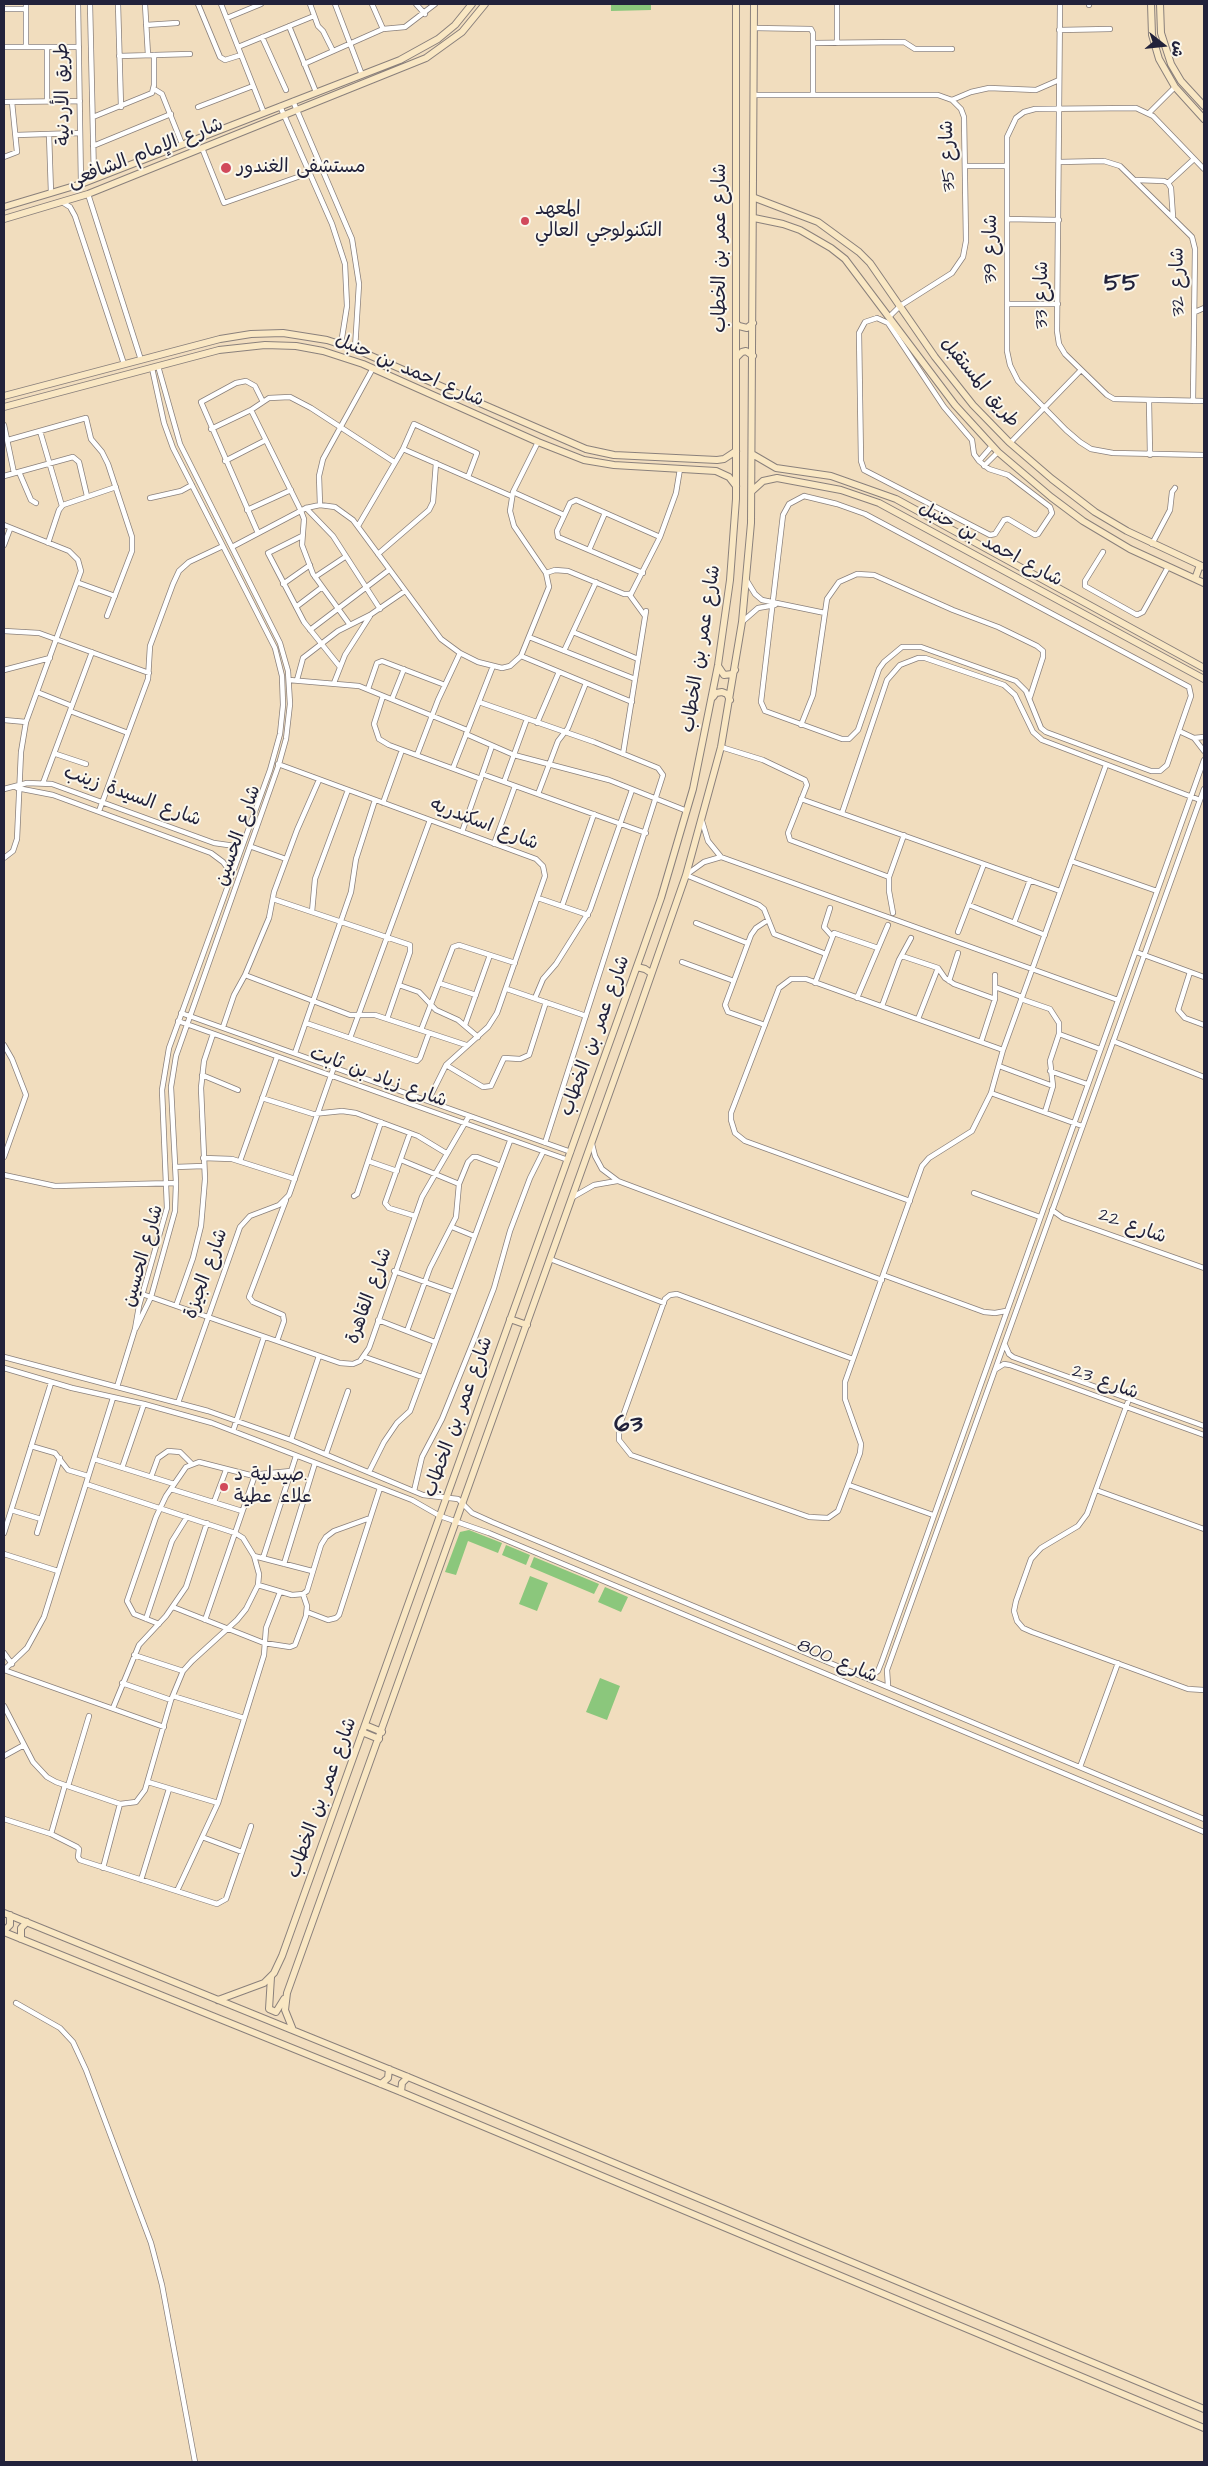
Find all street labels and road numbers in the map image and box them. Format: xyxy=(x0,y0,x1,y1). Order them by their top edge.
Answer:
street label: طريق الأردنية xyxy=(52,42,76,146)
street label: شارع الإمام الشافعى xyxy=(65,114,227,194)
street label: شارع 35 xyxy=(936,120,962,192)
street label: شارع عمر بن الخطاب xyxy=(710,163,732,333)
street label: شارع 39 xyxy=(981,214,1003,284)
street label: شارع 32 xyxy=(1167,247,1191,317)
street label: شارع 33 xyxy=(1032,261,1054,329)
street label: شارع احمد بن حنبل xyxy=(331,329,487,413)
street label: طريق المستقبل xyxy=(934,333,1024,433)
street label: شارع احمد بن حنبل xyxy=(914,497,1066,593)
street label: شارع عمر بن الخطاب xyxy=(677,564,727,734)
street label: شارع السيدة زينب xyxy=(60,762,204,832)
street label: شارع الحسين xyxy=(211,783,267,889)
street label: شارع اسكندريه xyxy=(427,794,541,856)
street label: شارع عمر بن الخطاب xyxy=(556,953,636,1119)
street label: شارع زياد بن ثابت xyxy=(306,1043,450,1113)
street label: شارع الحسين xyxy=(119,1202,169,1310)
street label: شارع 22 xyxy=(1095,1204,1169,1250)
street label: شارع الجيزة xyxy=(180,1226,234,1322)
street label: شارع القاهرة xyxy=(342,1245,398,1347)
street label: شارع عمر بن الخطاب xyxy=(419,1334,499,1500)
street label: شارع 23 xyxy=(1069,1360,1141,1406)
street label: شارع 800 xyxy=(793,1635,881,1689)
street label: شارع عمر بن الخطاب xyxy=(283,1715,363,1881)

